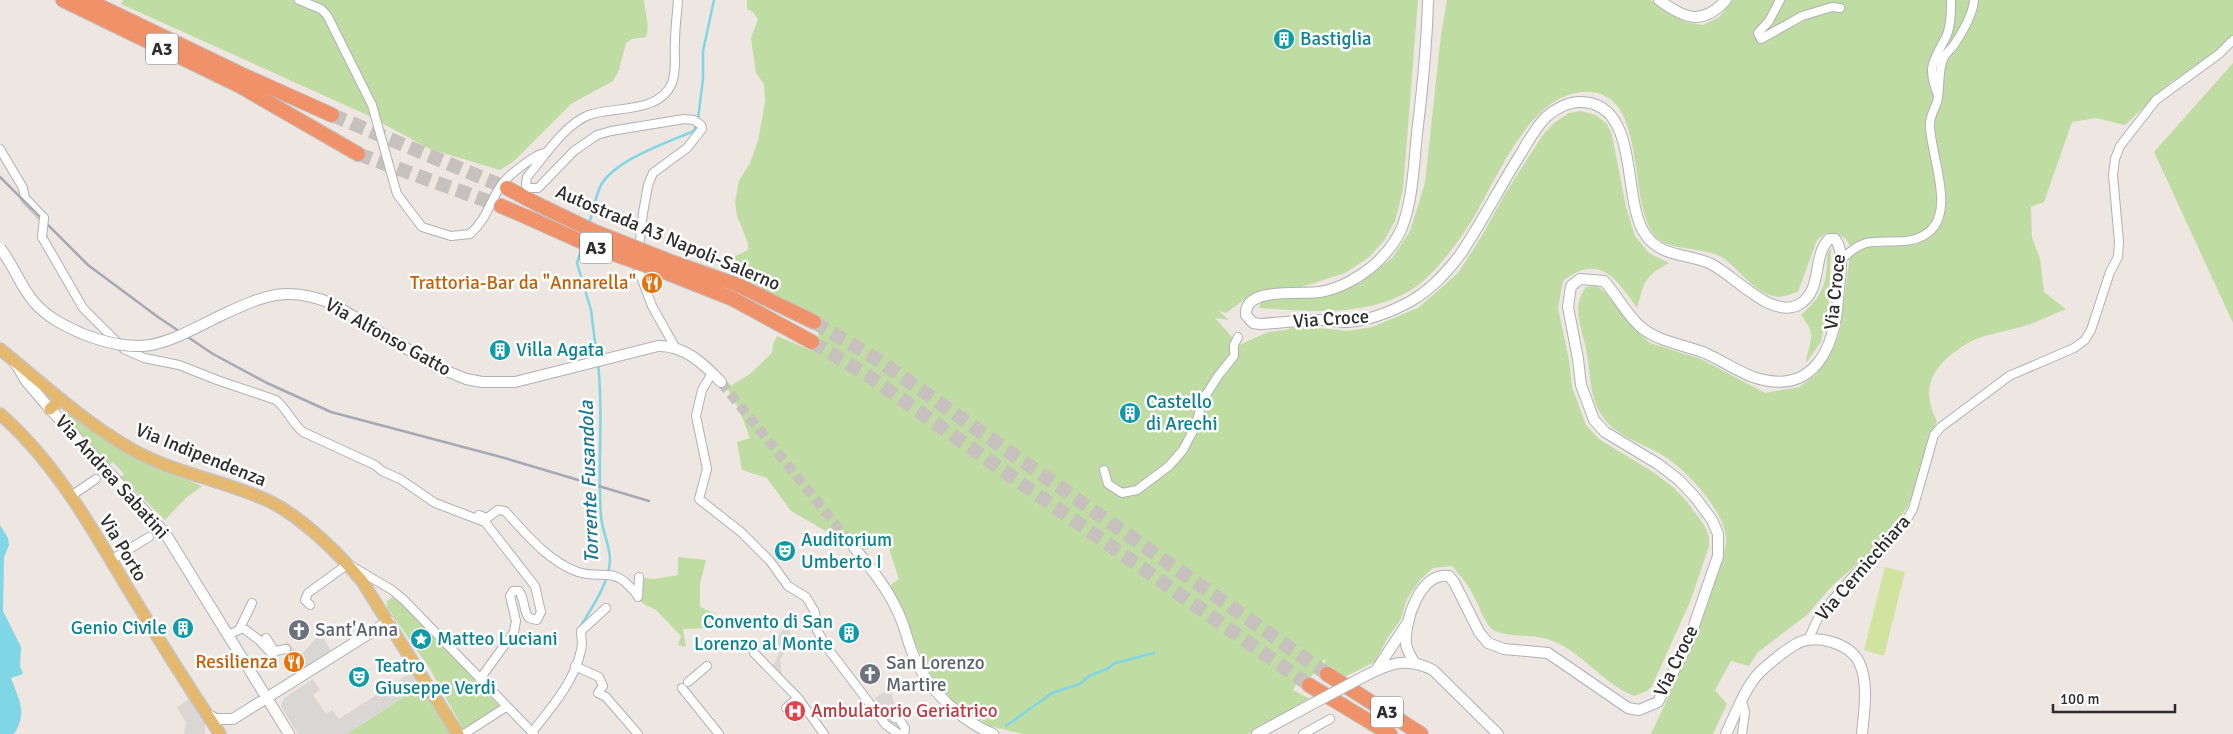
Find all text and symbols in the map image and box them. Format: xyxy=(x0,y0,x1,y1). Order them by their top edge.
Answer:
building icon: Bastiglia xyxy=(1272,27,1296,51)
place label: Bastiglia xyxy=(1300,27,1372,51)
road number: A3 xyxy=(146,34,178,64)
street label: Autostrada A3 Napoli-Salerno xyxy=(552,180,784,296)
road number: A3 xyxy=(580,232,612,264)
street label: Via Croce xyxy=(1819,253,1851,331)
place label: Trattoria-Bar da "Annarella" xyxy=(410,271,636,295)
restaurant icon: Trattoria-Bar da "Annarella" xyxy=(640,271,664,295)
street label: Via Alfonso Gatto xyxy=(321,293,455,382)
street label: Via Croce xyxy=(1292,304,1370,334)
building icon: Villa Agata xyxy=(488,338,512,362)
place label: Villa Agata xyxy=(516,338,604,362)
place label: Castello di Arechi xyxy=(1146,390,1218,436)
water label: Torrente Fusandola xyxy=(574,399,604,564)
building icon: Castello di Arechi xyxy=(1118,401,1142,425)
street label: Via Andrea Sabatini xyxy=(50,410,174,544)
street label: Via Indipendenza xyxy=(132,418,270,492)
street label: Via Porto xyxy=(94,510,152,586)
street label: Via Cernicchiara xyxy=(1810,510,1916,626)
place label: Auditorium Umberto I xyxy=(801,528,892,574)
theatre icon: Auditorium Umberto I xyxy=(773,539,797,563)
place label: Convento di San Lorenzo al Monte xyxy=(694,610,833,656)
place label: Genio Civile xyxy=(71,616,167,640)
building icon: Genio Civile xyxy=(171,616,195,640)
church icon: Sant'Anna xyxy=(287,618,311,642)
place label: Sant'Anna xyxy=(315,618,398,642)
building icon: Convento di San Lorenzo al Monte xyxy=(837,621,861,645)
street label: Via Croce xyxy=(1649,621,1703,701)
place icon: Matteo Luciani xyxy=(409,627,433,651)
place label: Matteo Luciani xyxy=(437,627,558,651)
place label: Resilienza xyxy=(195,650,278,674)
restaurant icon: Resilienza xyxy=(282,650,306,674)
place label: San Lorenzo Martire xyxy=(886,651,985,697)
place label: Teatro Giuseppe Verdi xyxy=(375,654,496,700)
church icon: San Lorenzo Martire xyxy=(858,662,882,686)
theatre icon: Teatro Giuseppe Verdi xyxy=(347,665,371,689)
scale bar xyxy=(2053,682,2176,714)
text: 100 m xyxy=(2060,690,2100,708)
road number: A3 xyxy=(1371,696,1403,728)
hospital icon: Ambulatorio Geriatrico xyxy=(783,699,807,723)
place label: Ambulatorio Geriatrico xyxy=(811,699,998,723)

